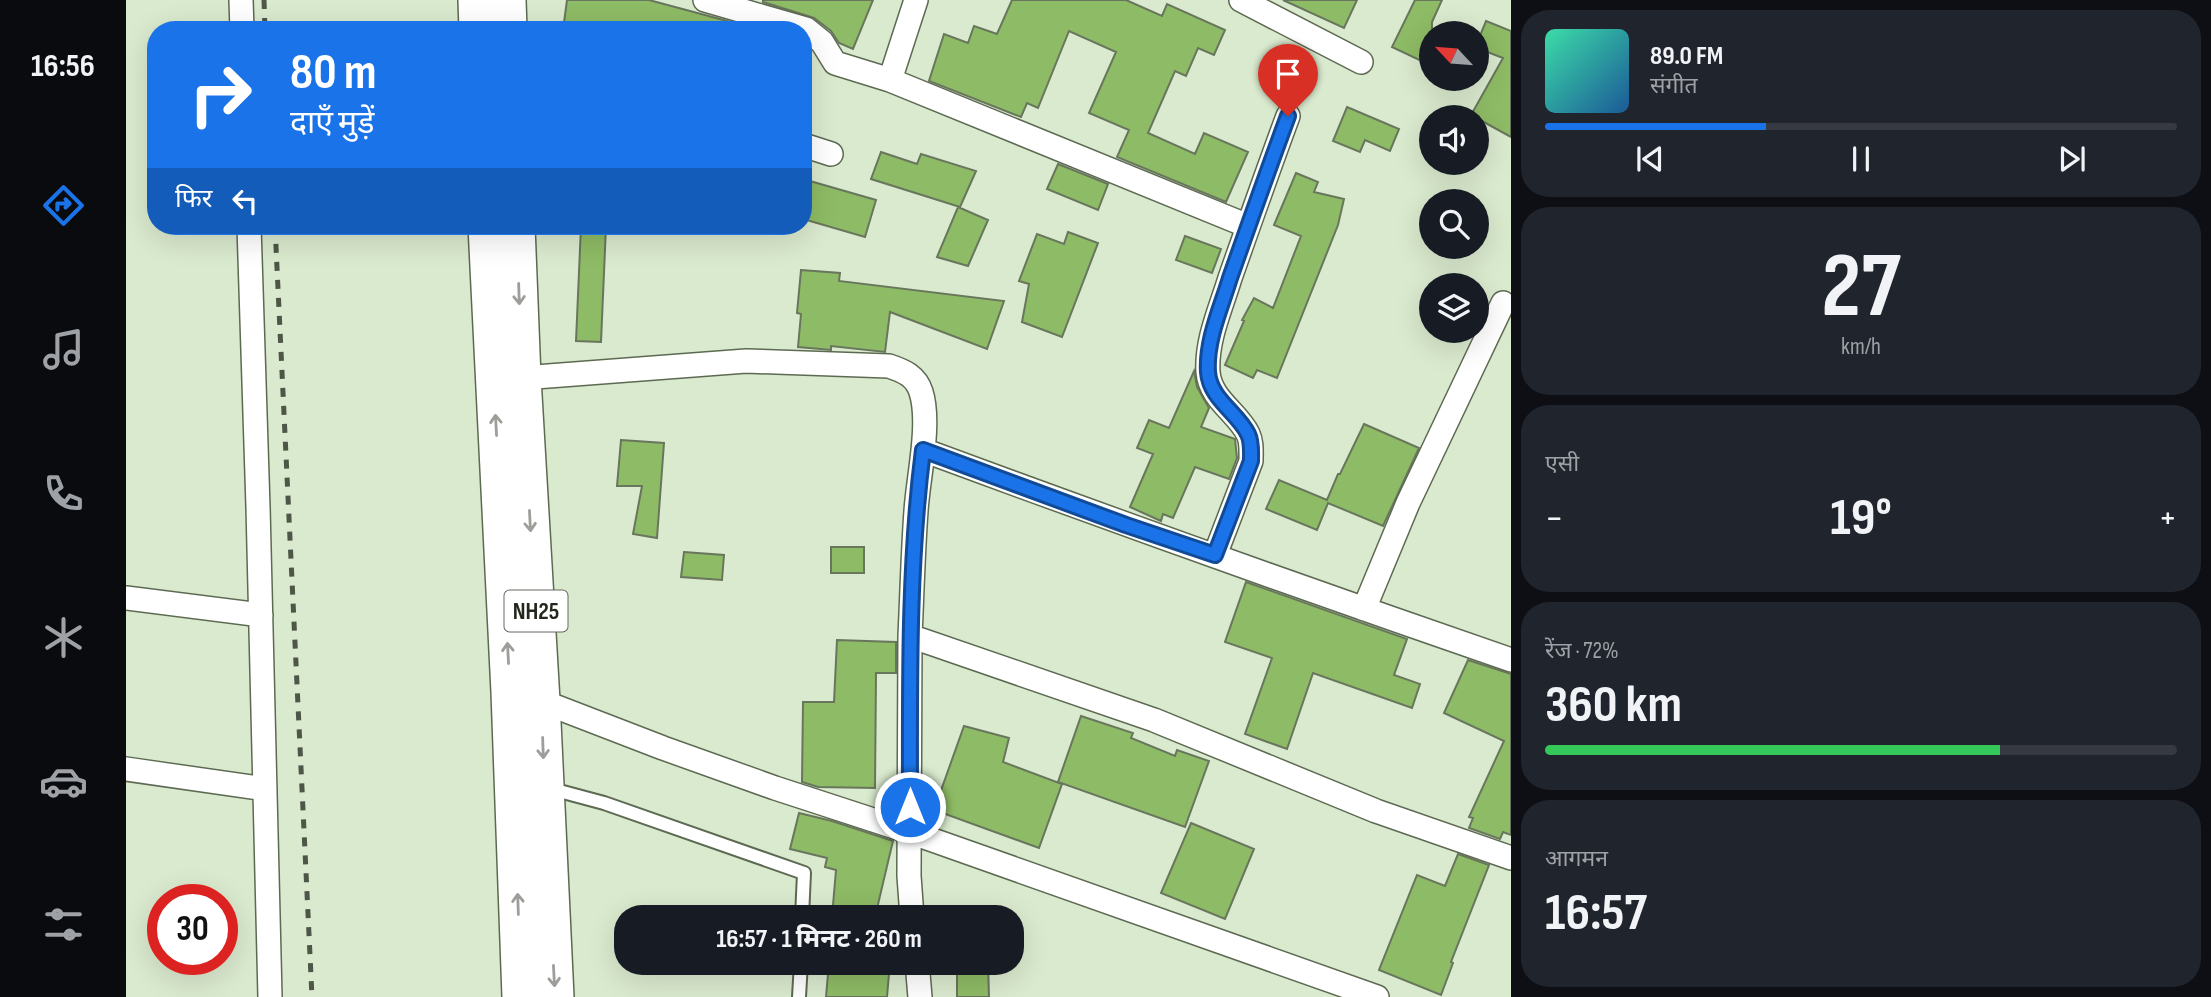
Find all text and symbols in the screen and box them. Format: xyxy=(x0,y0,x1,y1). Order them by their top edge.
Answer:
north arrow xyxy=(1419,21,1489,91)
map controls xyxy=(1419,21,1489,343)
text: 89.0 FM xyxy=(1650,41,1723,72)
text: 80 m xyxy=(290,44,377,103)
pin xyxy=(1258,44,1318,116)
text: 16:56 xyxy=(31,47,95,86)
icon: right xyxy=(175,49,266,140)
icon: arrive xyxy=(1269,55,1307,93)
text: संगीत xyxy=(1650,72,1698,100)
text: दाएँ मुड़ें xyxy=(290,104,374,143)
button: sound xyxy=(1419,105,1489,175)
icon: previous xyxy=(1631,140,1669,178)
icon: pause xyxy=(1842,140,1880,178)
icon: next xyxy=(2053,140,2091,178)
icon: directions xyxy=(39,181,88,230)
icon: left xyxy=(226,182,264,220)
text: फिर xyxy=(175,184,212,215)
button: search xyxy=(1419,189,1489,259)
text: 27 xyxy=(1821,233,1901,342)
button: layers xyxy=(1419,273,1489,343)
one-way arrow xyxy=(512,282,525,305)
icon: music xyxy=(39,325,88,374)
text: km/h xyxy=(1841,333,1881,361)
one-way arrow xyxy=(490,414,503,437)
text: एसी xyxy=(1545,450,1579,478)
icon: phone xyxy=(39,469,88,518)
text: 19° xyxy=(1830,487,1892,550)
text: − xyxy=(1545,496,1564,541)
text: + xyxy=(2158,496,2177,541)
one-way arrow xyxy=(524,509,537,532)
road number: NH25 xyxy=(504,590,568,632)
icon: climate xyxy=(39,613,88,662)
text: रेंज · 72% xyxy=(1545,637,1619,665)
one-way arrow xyxy=(502,641,515,664)
text: 360 km xyxy=(1545,674,1682,737)
one-way arrow xyxy=(537,737,550,760)
icon: car xyxy=(39,757,88,806)
position arrow xyxy=(873,770,947,844)
text: आगमन xyxy=(1545,845,1608,873)
text: 16:57 xyxy=(1545,882,1647,945)
speed limit sign: 30 xyxy=(147,884,238,975)
one-way arrow xyxy=(511,893,524,916)
icon: filters xyxy=(39,900,88,949)
text: 16:57 · 1 मिनट · 260 m xyxy=(716,924,922,955)
one-way arrow xyxy=(548,964,561,986)

